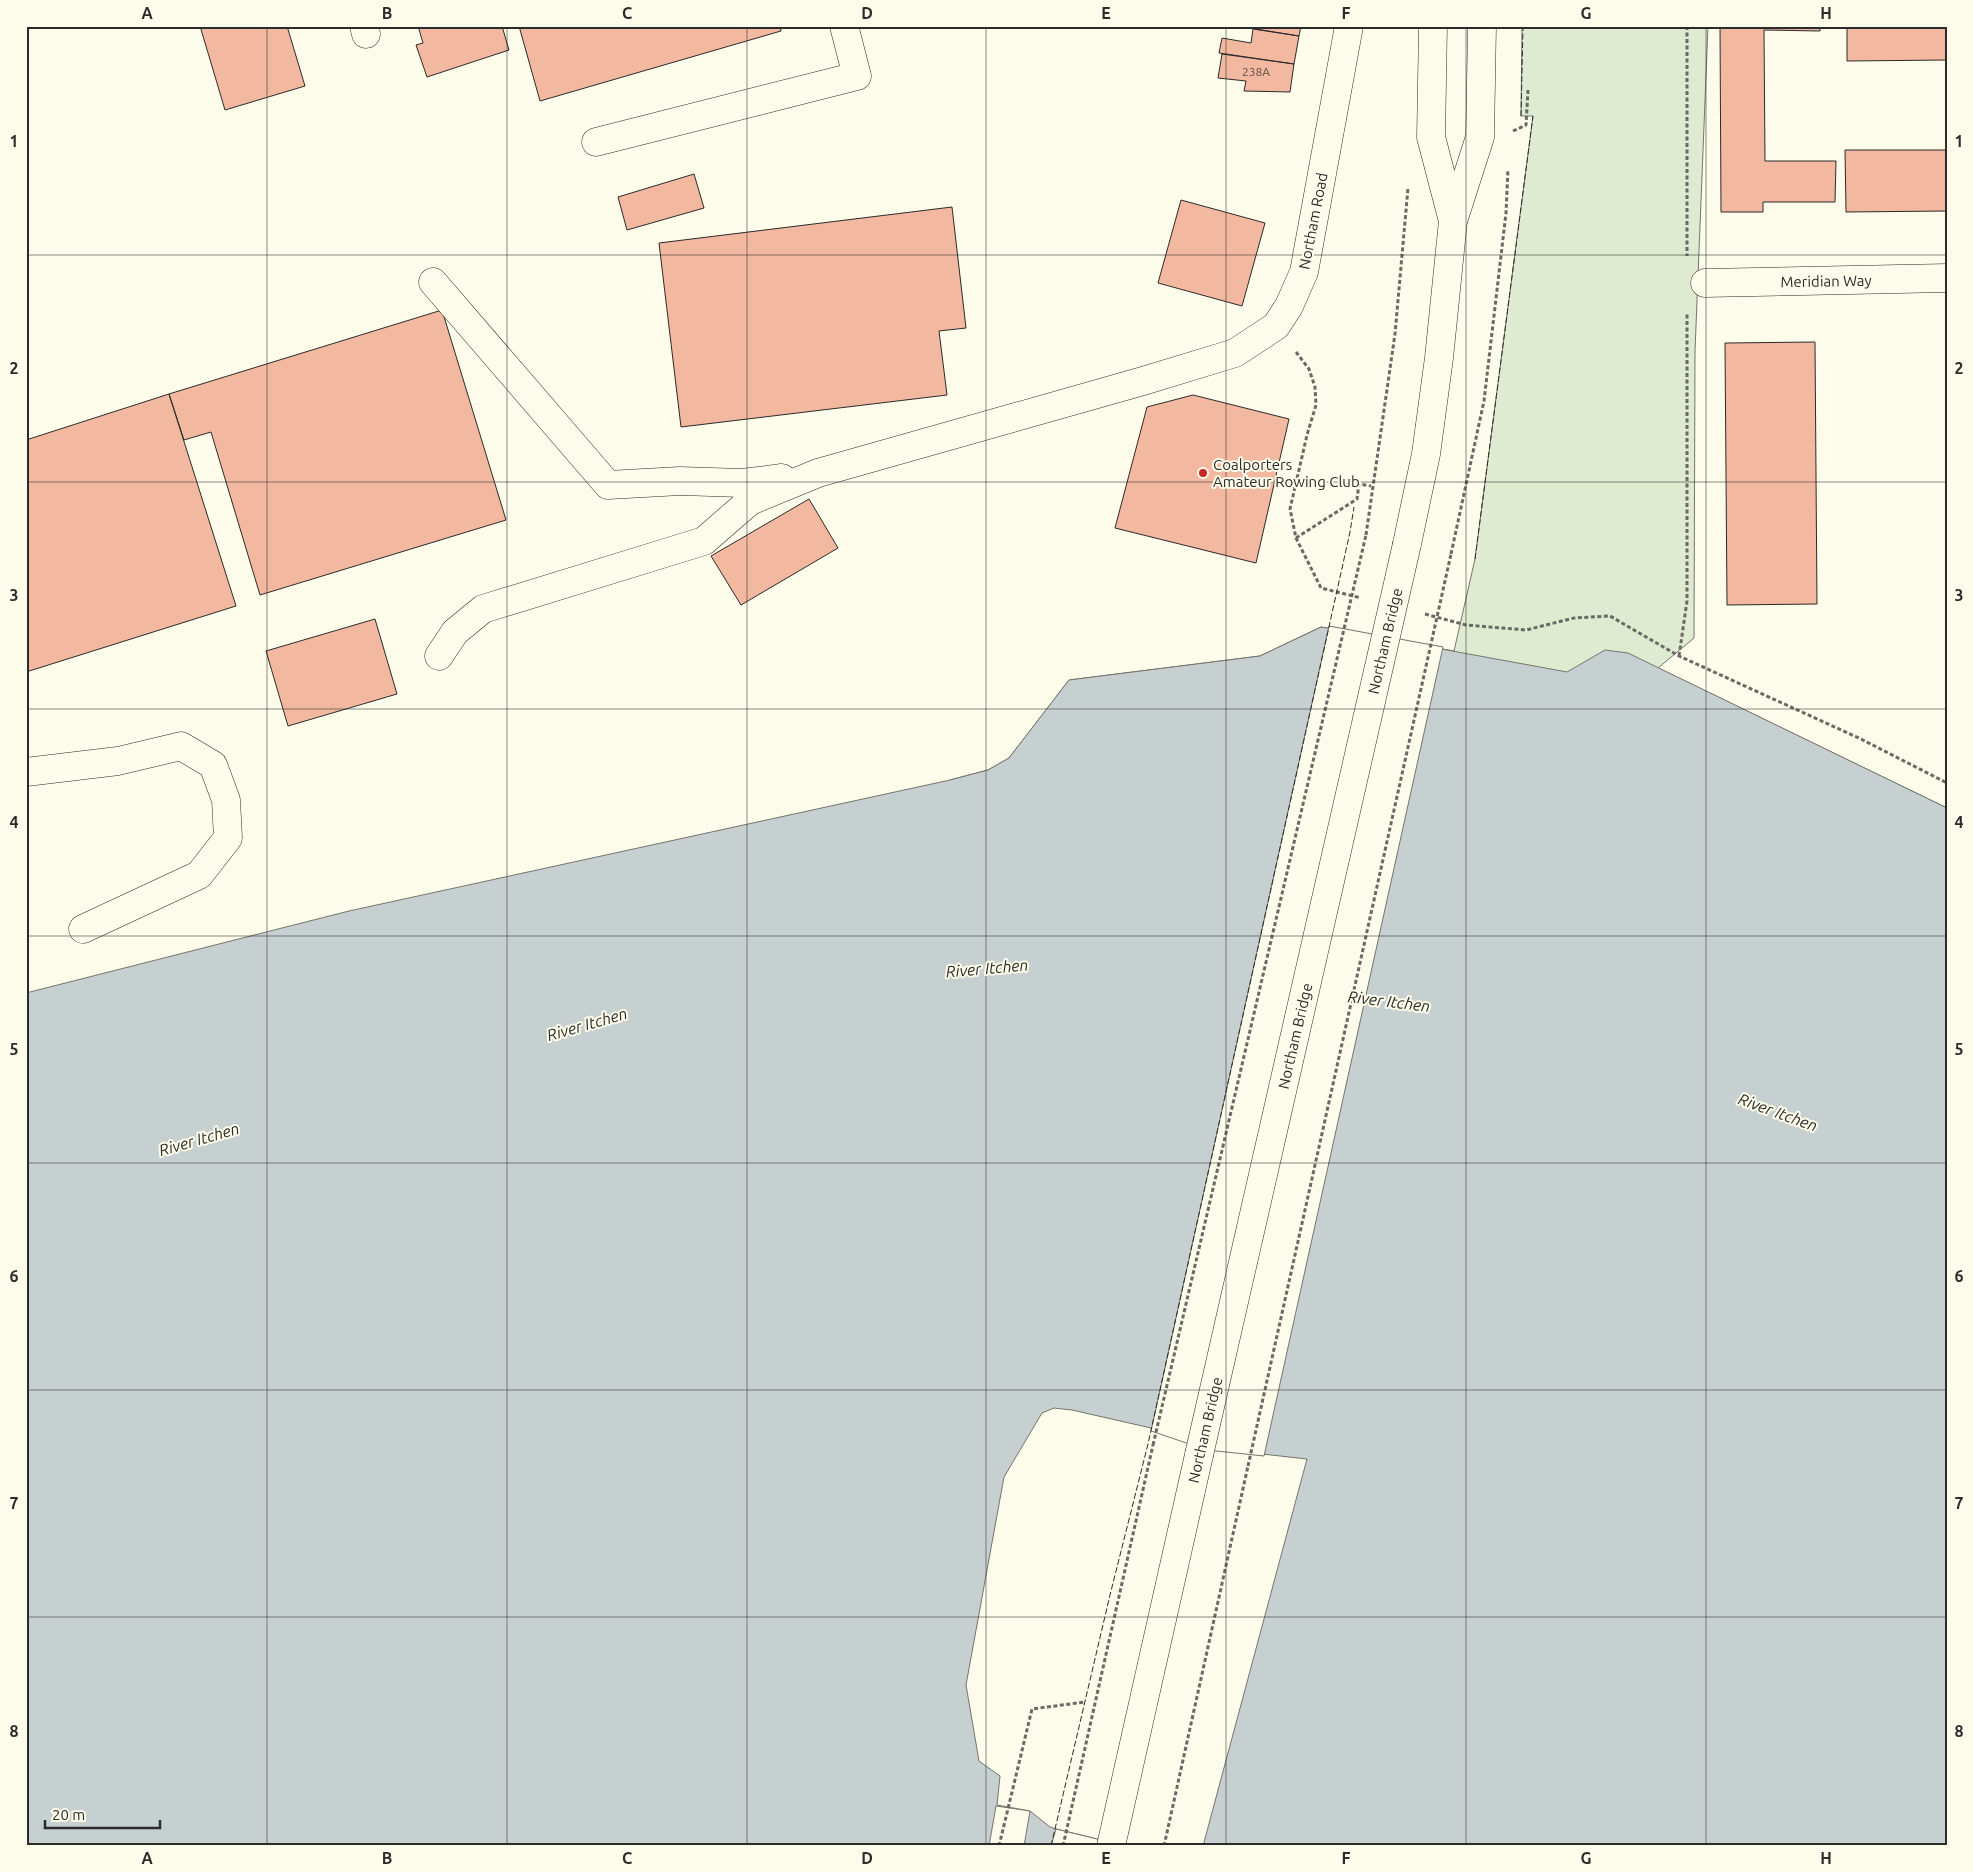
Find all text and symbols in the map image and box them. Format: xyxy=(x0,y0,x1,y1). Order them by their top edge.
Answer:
text: A xyxy=(141,4,153,22)
text: B xyxy=(382,4,392,22)
text: C xyxy=(622,4,632,22)
text: D xyxy=(861,4,873,22)
text: E xyxy=(1101,4,1111,22)
text: F xyxy=(1342,4,1351,22)
text: G xyxy=(1580,4,1592,22)
text: H xyxy=(1820,4,1832,22)
house number: 238A xyxy=(1242,65,1270,78)
text: 1 xyxy=(9,132,19,150)
text: 1 xyxy=(1954,132,1964,150)
street label: Northam Road xyxy=(1295,171,1331,271)
street label: Meridian Way xyxy=(1780,272,1872,290)
text: 2 xyxy=(9,359,19,377)
text: 2 xyxy=(1954,359,1964,377)
place label: Coalporters Amateur Rowing Club xyxy=(1213,456,1360,490)
marker: Coalporters Amateur Rowing Club xyxy=(1197,467,1209,479)
text: 3 xyxy=(9,586,19,604)
street label: Northam Bridge xyxy=(1365,586,1405,696)
text: 3 xyxy=(1954,586,1964,604)
text: 4 xyxy=(9,813,19,831)
text: 4 xyxy=(1954,813,1964,831)
water label: River Itchen xyxy=(945,955,1029,981)
street label: Northam Bridge xyxy=(1275,981,1315,1091)
water label: River Itchen xyxy=(1347,987,1431,1015)
water label: River Itchen xyxy=(545,1004,629,1044)
text: 5 xyxy=(9,1040,19,1058)
text: 5 xyxy=(1954,1040,1964,1058)
water label: River Itchen xyxy=(1736,1089,1820,1135)
water label: River Itchen xyxy=(157,1119,241,1159)
text: 6 xyxy=(9,1267,19,1285)
text: 6 xyxy=(1954,1267,1964,1285)
street label: Northam Bridge xyxy=(1185,1375,1225,1485)
text: 7 xyxy=(9,1494,19,1512)
text: 7 xyxy=(1954,1494,1964,1512)
text: 8 xyxy=(9,1722,19,1740)
text: 8 xyxy=(1954,1722,1964,1740)
scale bar xyxy=(45,1797,160,1829)
text: 20 m xyxy=(52,1806,85,1823)
text: A xyxy=(141,1849,153,1867)
text: B xyxy=(382,1849,392,1867)
text: C xyxy=(622,1849,632,1867)
text: D xyxy=(861,1849,873,1867)
text: E xyxy=(1101,1849,1111,1867)
text: F xyxy=(1342,1849,1351,1867)
text: G xyxy=(1580,1849,1592,1867)
text: H xyxy=(1820,1849,1832,1867)

